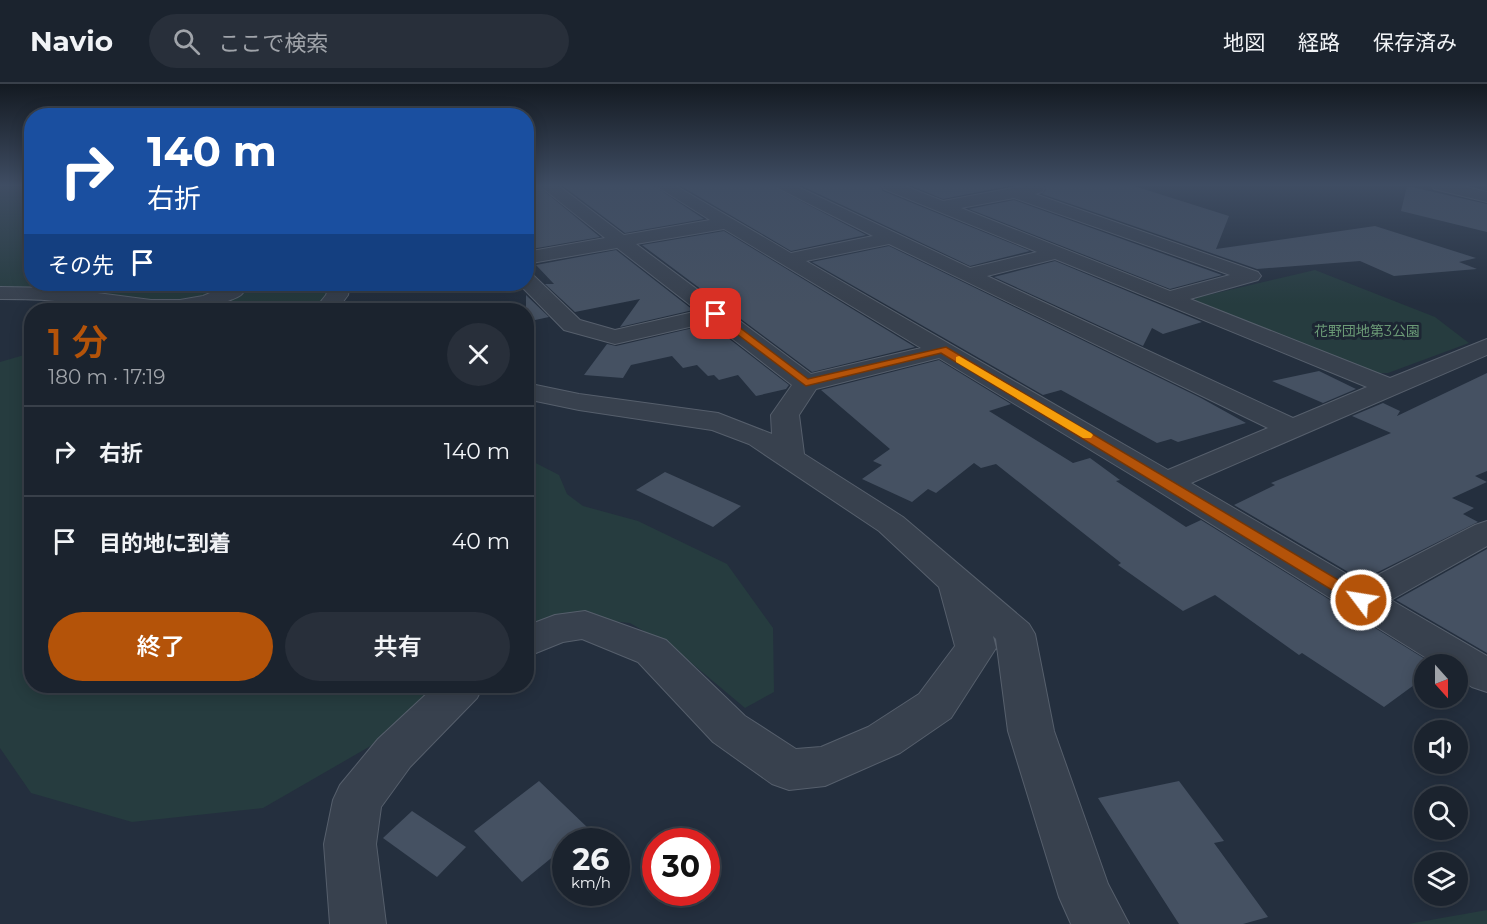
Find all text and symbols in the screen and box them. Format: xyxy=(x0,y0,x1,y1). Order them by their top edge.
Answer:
search box xyxy=(149,14,569,68)
text: Navio xyxy=(30,24,113,58)
icon: search xyxy=(170,25,203,58)
text: ここで検索 xyxy=(218,30,328,57)
text: 地図 xyxy=(1223,30,1265,55)
text: 経路 xyxy=(1298,30,1340,55)
text: 保存済み xyxy=(1373,30,1457,55)
text: 140 m xyxy=(147,125,277,177)
icon: right xyxy=(48,132,126,210)
text: 右折 xyxy=(147,182,201,215)
icon: arrive xyxy=(126,246,159,279)
text: その先 xyxy=(48,252,114,279)
pin xyxy=(690,288,741,339)
icon: arrive xyxy=(699,297,732,330)
text: 1 分 xyxy=(48,320,108,364)
park label: 花野団地第3公園 xyxy=(1314,322,1420,340)
button: close xyxy=(447,323,510,386)
text: 180 m · 17:19 xyxy=(48,365,165,389)
icon: right xyxy=(48,435,81,468)
text: 140 m xyxy=(444,438,510,465)
text: 右折 xyxy=(99,440,143,467)
icon: arrive xyxy=(48,525,81,558)
text: 40 m xyxy=(452,528,510,555)
text: 目的地に到着 xyxy=(99,530,231,557)
position arrow xyxy=(1329,568,1393,632)
button: 終了 xyxy=(48,612,273,681)
button: 共有 xyxy=(285,612,510,681)
north arrow xyxy=(1414,654,1468,708)
map controls xyxy=(1414,654,1468,906)
button: sound xyxy=(1414,720,1468,774)
button: search xyxy=(1414,786,1468,840)
speed limit sign: 30 xyxy=(642,828,720,906)
text: 26 xyxy=(573,841,609,878)
button: layers xyxy=(1414,852,1468,906)
text: km/h xyxy=(571,873,611,892)

